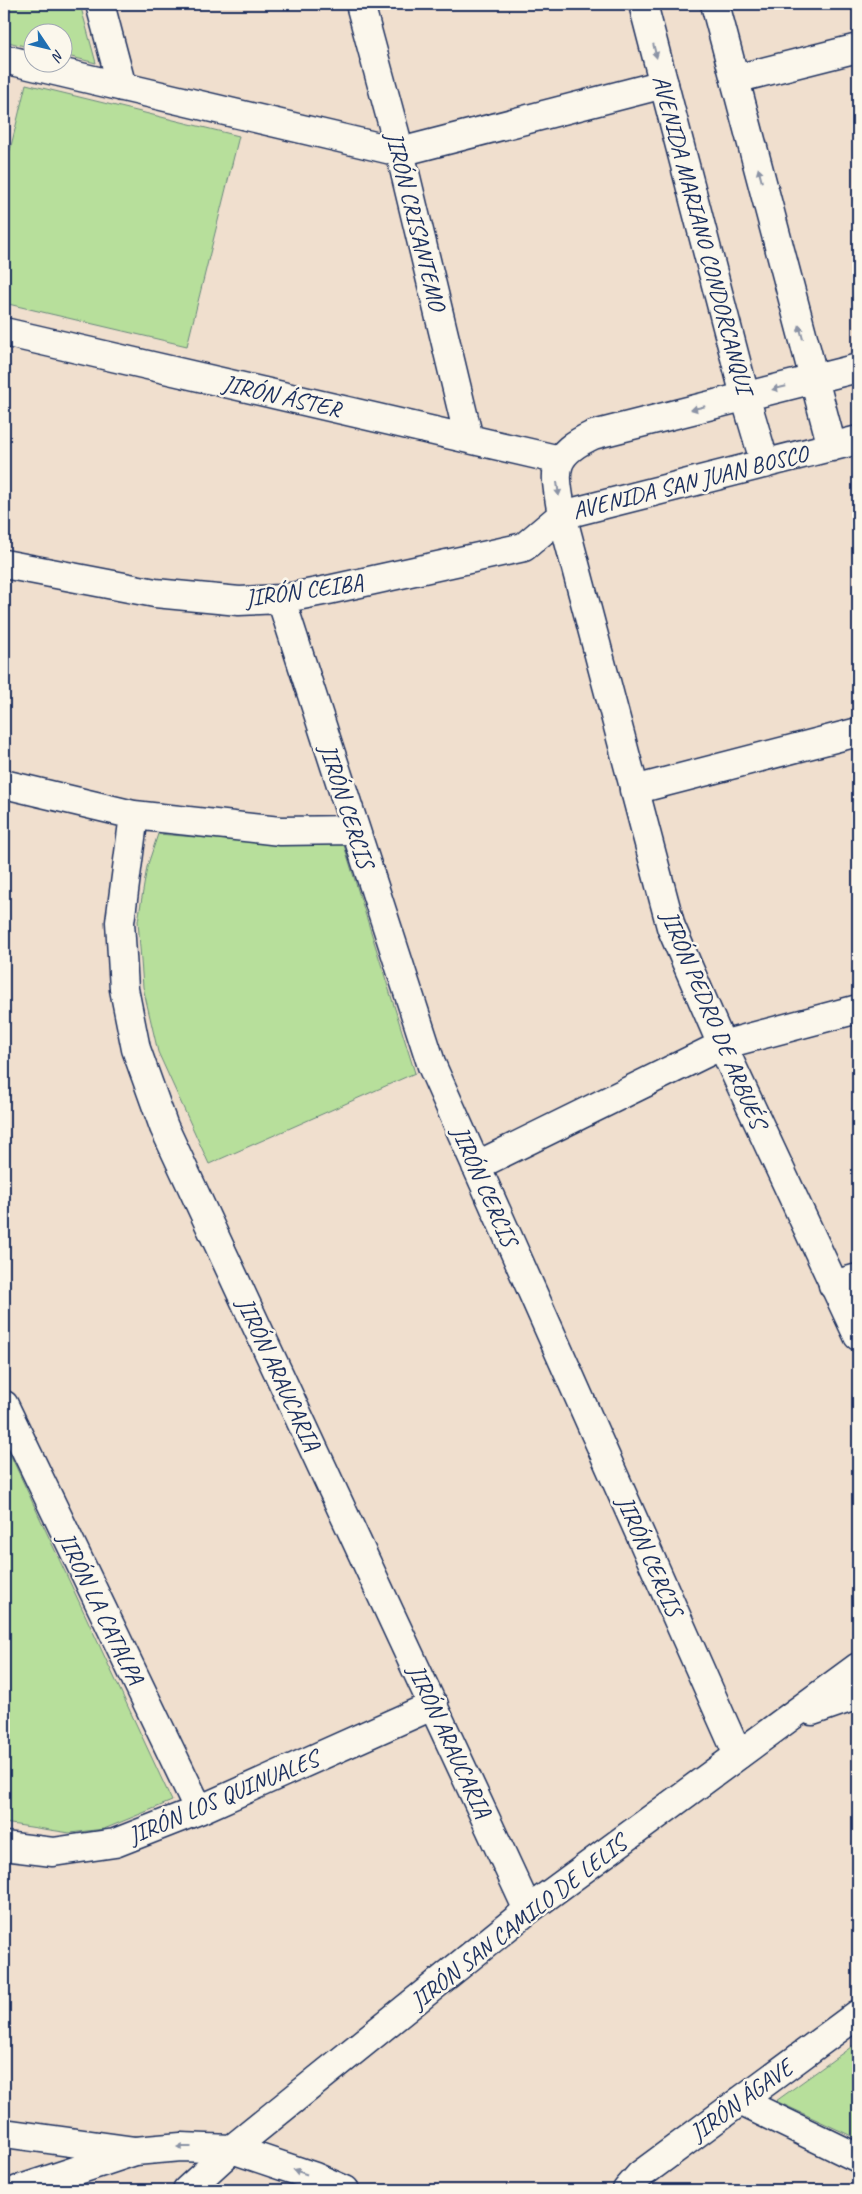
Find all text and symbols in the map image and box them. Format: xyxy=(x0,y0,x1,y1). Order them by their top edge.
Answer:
north arrow xyxy=(22,22,72,72)
one-way arrow xyxy=(651,43,659,58)
text: N xyxy=(47,47,68,66)
street label: AVENIDA MARIANO CONDORCANQUI xyxy=(646,72,761,401)
street label: JIRÓN CRISANTEMO xyxy=(379,128,453,316)
one-way arrow xyxy=(756,167,764,182)
one-way arrow xyxy=(797,324,805,339)
street label: JIRÓN ÁSTER xyxy=(219,368,346,425)
one-way arrow xyxy=(772,384,787,392)
one-way arrow xyxy=(690,405,705,413)
street label: AVENIDA SAN JUAN BOSCO xyxy=(569,438,814,526)
one-way arrow xyxy=(554,481,562,497)
street label: JIRÓN CEIBA xyxy=(242,567,366,613)
street label: JIRÓN CERCIS xyxy=(313,739,382,875)
street label: JIRÓN PEDRO DE ARBUÉS xyxy=(654,905,775,1136)
street label: JIRÓN CERCIS xyxy=(445,1120,526,1254)
street label: JIRÓN ARAUCARIA xyxy=(230,1292,328,1456)
street label: JIRÓN CERCIS xyxy=(610,1490,691,1624)
street label: JIRÓN LA CATALPA xyxy=(51,1526,151,1690)
street label: JIRÓN ARAUCARIA xyxy=(401,1659,499,1823)
street label: JIRÓN LOS QUINUALES xyxy=(123,1742,326,1851)
street label: JIRÓN SAN CAMILO DE LELIS xyxy=(403,1826,635,2016)
street label: JIRÓN ÁGAVE xyxy=(683,2051,800,2148)
one-way arrow xyxy=(175,2143,191,2151)
one-way arrow xyxy=(292,2167,307,2175)

